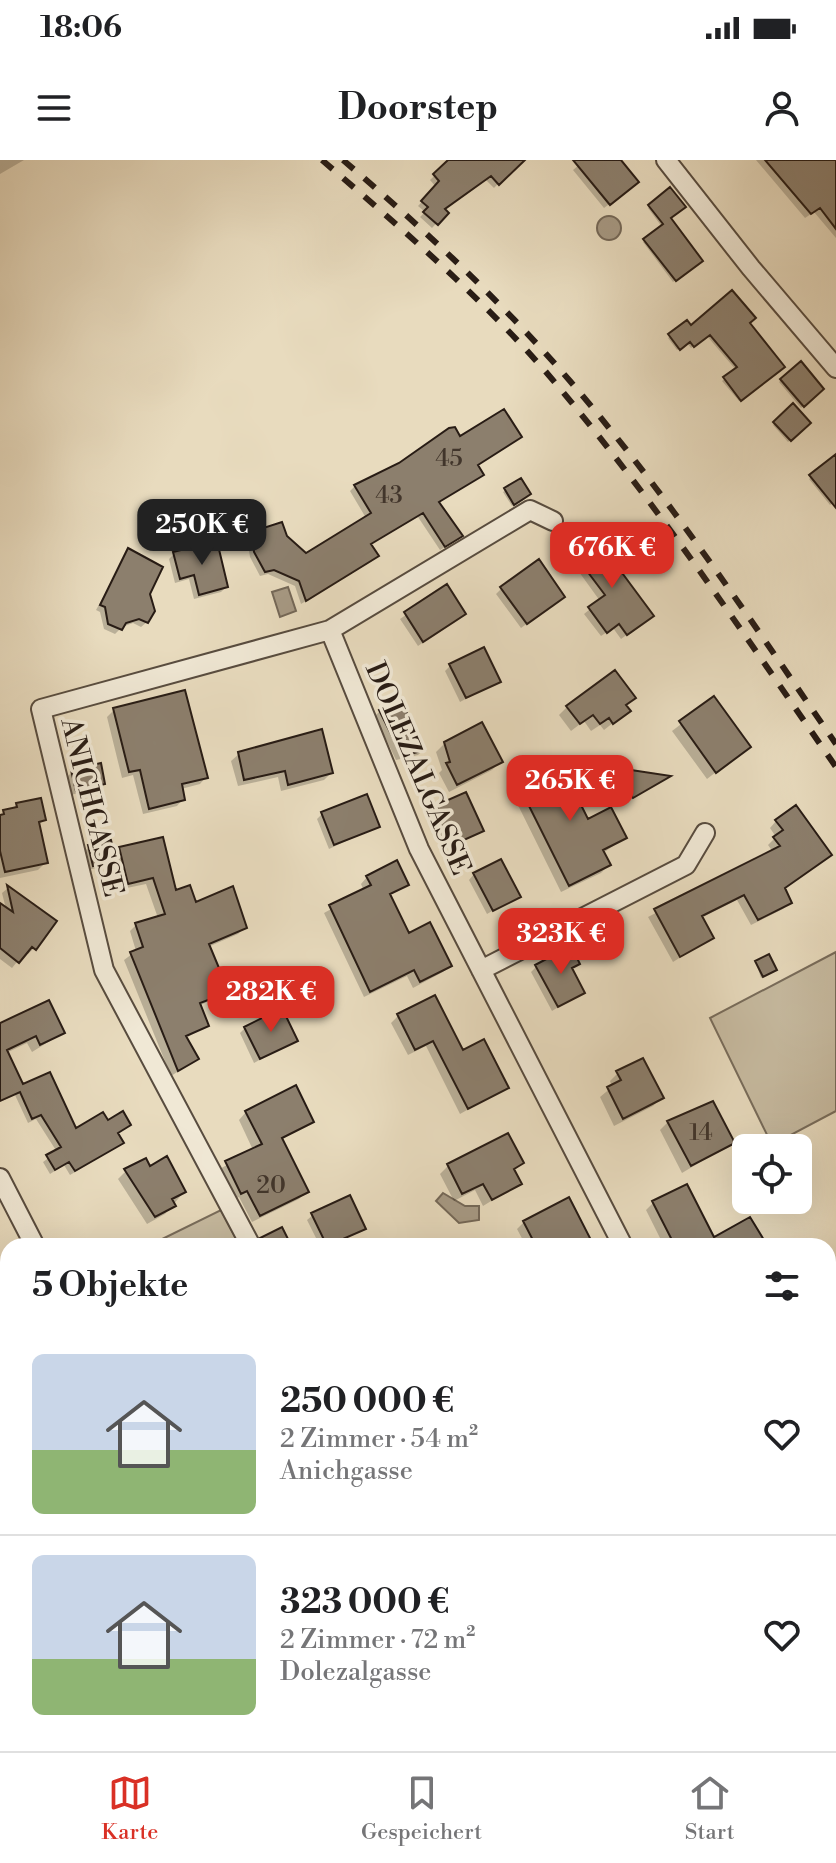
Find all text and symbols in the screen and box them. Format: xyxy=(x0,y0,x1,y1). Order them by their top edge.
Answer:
text: 18:06 xyxy=(40,9,122,47)
icon: menu xyxy=(32,86,76,130)
text: Doorstep xyxy=(338,86,498,131)
icon: person xyxy=(760,86,804,130)
house number: 45 xyxy=(435,444,463,474)
house number: 43 xyxy=(375,481,403,511)
pin: 250K € xyxy=(137,499,267,567)
text: 250K € xyxy=(155,509,249,541)
pin: 676K € xyxy=(547,522,677,590)
text: 676K € xyxy=(568,532,656,564)
street label: DOLEZALGASSE xyxy=(357,657,478,880)
street label: ANICHGASSE xyxy=(52,713,131,900)
pin: 265K € xyxy=(505,755,635,823)
text: 265K € xyxy=(525,765,615,797)
pin: 323K € xyxy=(496,908,626,976)
text: 323K € xyxy=(516,918,606,950)
pin: 282K € xyxy=(206,966,336,1034)
text: 282K € xyxy=(225,976,317,1008)
house number: 14 xyxy=(689,1118,713,1148)
map controls xyxy=(732,1134,812,1214)
button: locate xyxy=(732,1134,812,1214)
house number: 20 xyxy=(256,1171,286,1201)
icon: filters xyxy=(760,1264,804,1308)
text: 5 Objekte xyxy=(32,1265,188,1307)
text: 250 000 € xyxy=(280,1381,454,1423)
icon: home xyxy=(96,1386,192,1482)
icon: heart xyxy=(760,1412,804,1456)
text: 2 Zimmer · 54 m² xyxy=(280,1423,478,1455)
text: Anichgasse xyxy=(280,1455,413,1487)
text: 323 000 € xyxy=(280,1582,449,1624)
icon: home xyxy=(96,1587,192,1683)
icon: heart xyxy=(760,1613,804,1657)
text: 2 Zimmer · 72 m² xyxy=(280,1624,475,1656)
text: Dolezalgasse xyxy=(280,1656,432,1688)
tab: Karte xyxy=(101,1771,158,1846)
tab: Gespeichert xyxy=(361,1771,482,1846)
tab: Start xyxy=(685,1771,735,1846)

